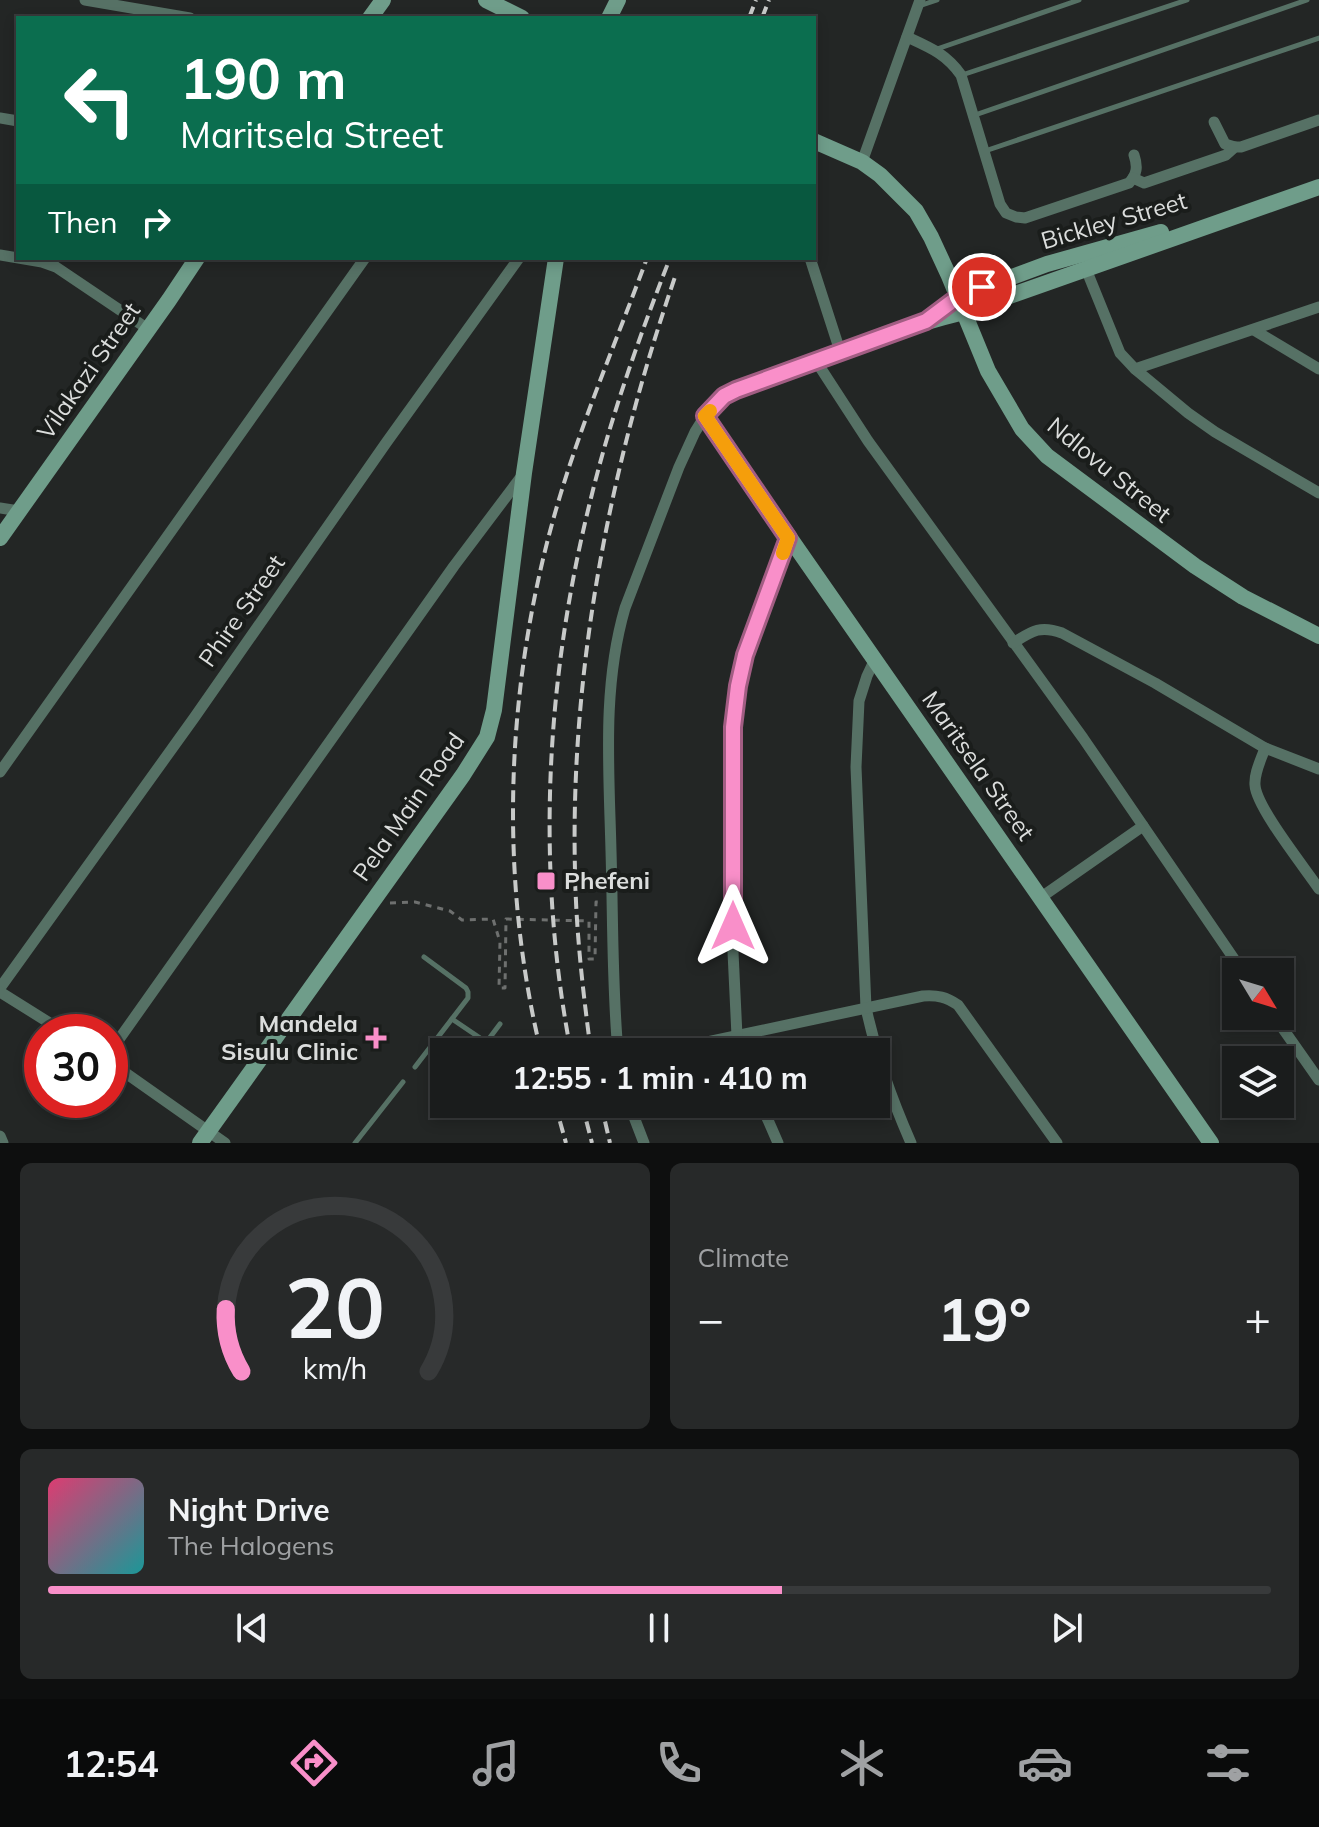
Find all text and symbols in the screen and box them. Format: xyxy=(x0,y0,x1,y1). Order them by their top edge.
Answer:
text: 190 m xyxy=(180,43,347,113)
icon: left xyxy=(48,48,152,152)
text: Maritsela Street xyxy=(180,112,443,157)
street label: Bickley Street xyxy=(1037,185,1190,255)
icon: right xyxy=(134,200,178,244)
text: Then xyxy=(48,203,118,241)
pin xyxy=(948,253,1016,321)
icon: arrive xyxy=(960,265,1004,309)
street label: Vilakazi Street xyxy=(30,296,146,445)
street label: Ndlovu Street xyxy=(1042,410,1178,528)
street label: Phire Street xyxy=(192,549,291,672)
street label: Maritsela Street xyxy=(916,685,1041,846)
street label: Pela Main Road xyxy=(346,726,470,886)
place label: Phefeni xyxy=(564,865,650,895)
marker: Phefeni xyxy=(535,870,557,892)
position arrow xyxy=(691,884,775,968)
north arrow xyxy=(1222,958,1294,1030)
map controls xyxy=(1222,958,1294,1118)
place label: Mandela Sisulu Clinic xyxy=(221,1008,358,1066)
speed limit sign: 30 xyxy=(24,1014,128,1118)
marker: Mandela Sisulu Clinic xyxy=(365,1027,387,1049)
button: layers xyxy=(1222,1046,1294,1118)
text: 12:55 · 1 min · 410 m xyxy=(512,1059,808,1097)
text: Climate xyxy=(698,1241,789,1274)
text: 20 xyxy=(285,1254,385,1359)
text: 19° xyxy=(937,1281,1032,1356)
text: − xyxy=(698,1291,724,1346)
text: + xyxy=(1245,1291,1271,1346)
text: km/h xyxy=(302,1350,367,1386)
text: Night Drive xyxy=(168,1491,330,1529)
text: The Halogens xyxy=(168,1529,334,1562)
icon: previous xyxy=(230,1606,274,1650)
icon: pause xyxy=(637,1606,681,1650)
icon: next xyxy=(1045,1606,1089,1650)
icon: directions xyxy=(286,1735,342,1791)
icon: music xyxy=(468,1735,524,1791)
icon: phone xyxy=(651,1735,707,1791)
icon: climate xyxy=(834,1735,890,1791)
icon: car xyxy=(1017,1735,1073,1791)
icon: filters xyxy=(1200,1735,1256,1791)
text: 12:54 xyxy=(63,1741,159,1786)

